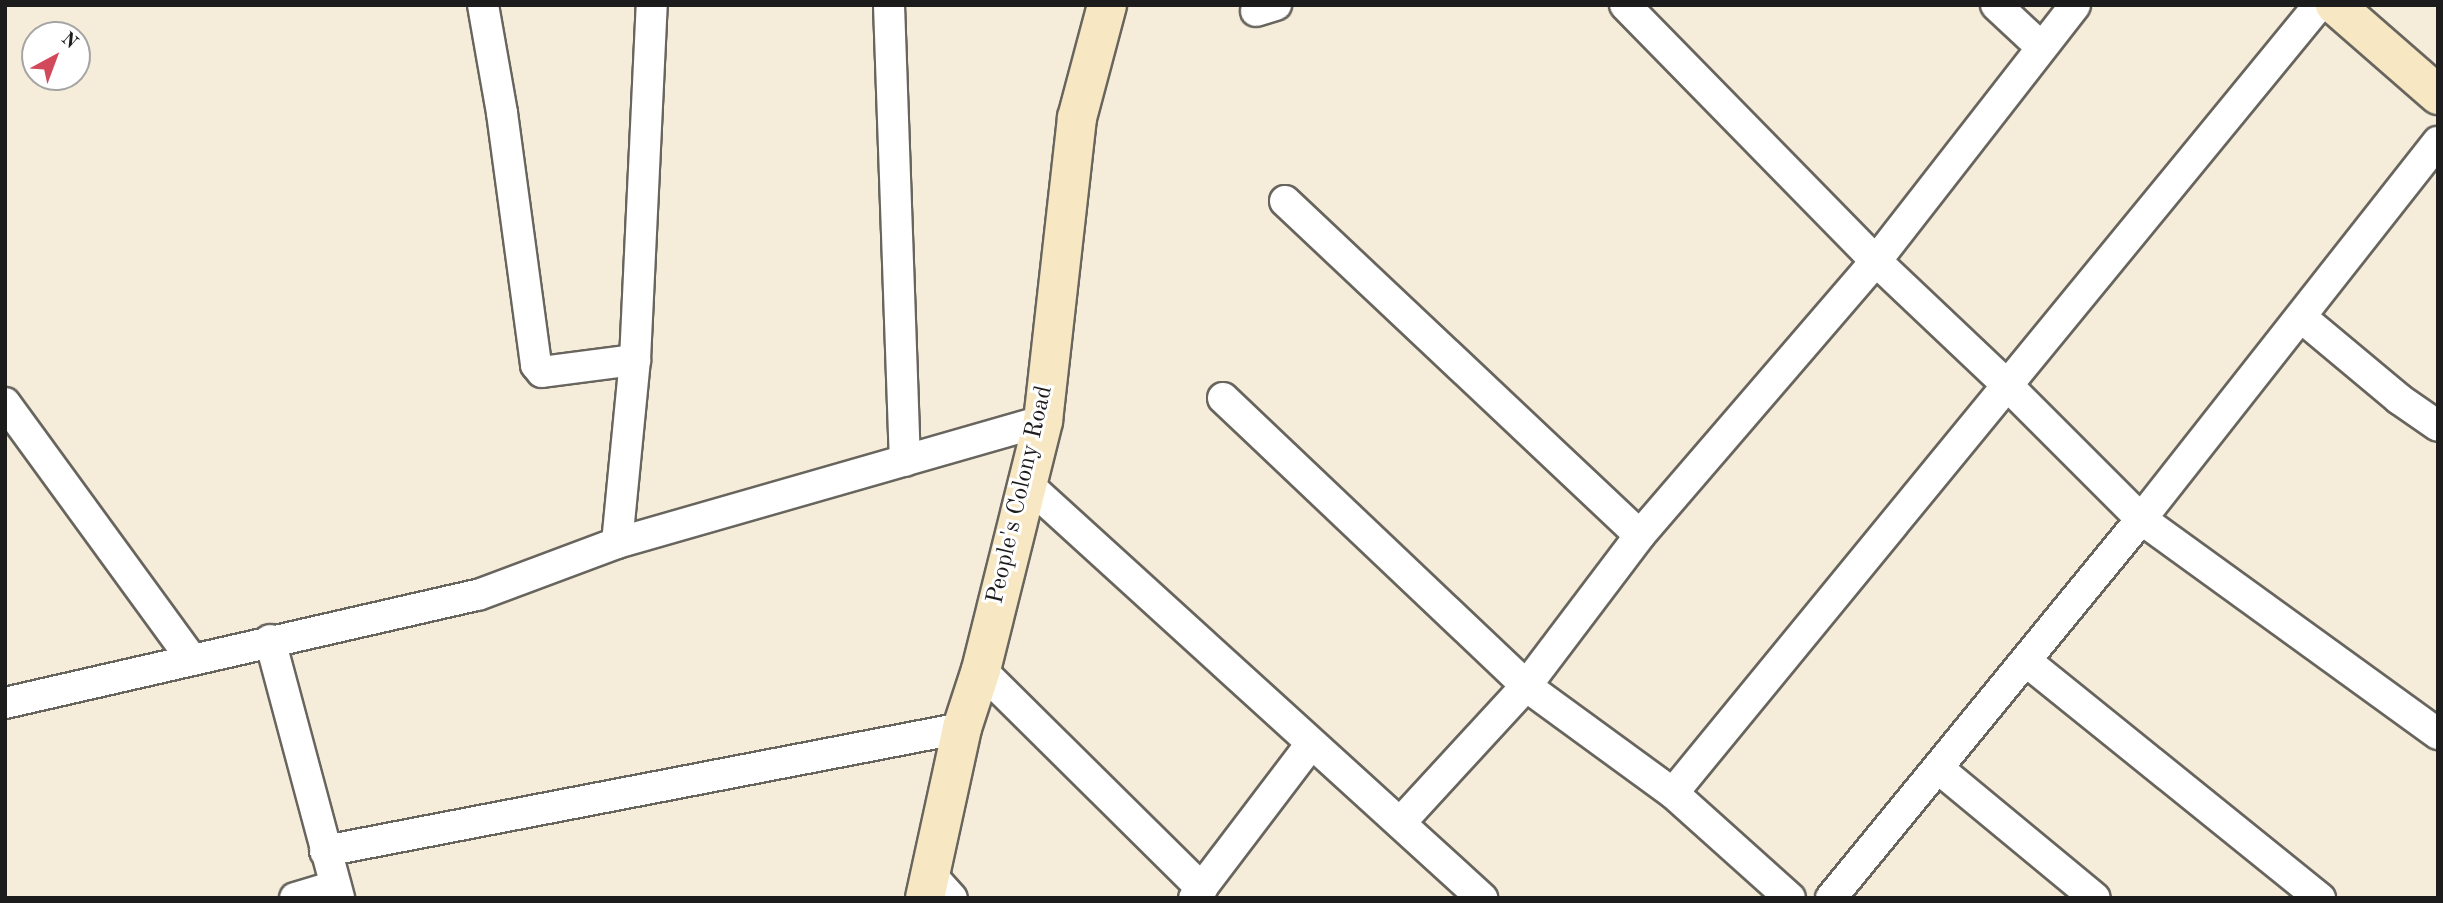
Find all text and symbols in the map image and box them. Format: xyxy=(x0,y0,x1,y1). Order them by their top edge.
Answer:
north arrow xyxy=(21,21,91,91)
text: N xyxy=(57,29,81,53)
street label: People's Colony Road xyxy=(982,383,1060,607)

